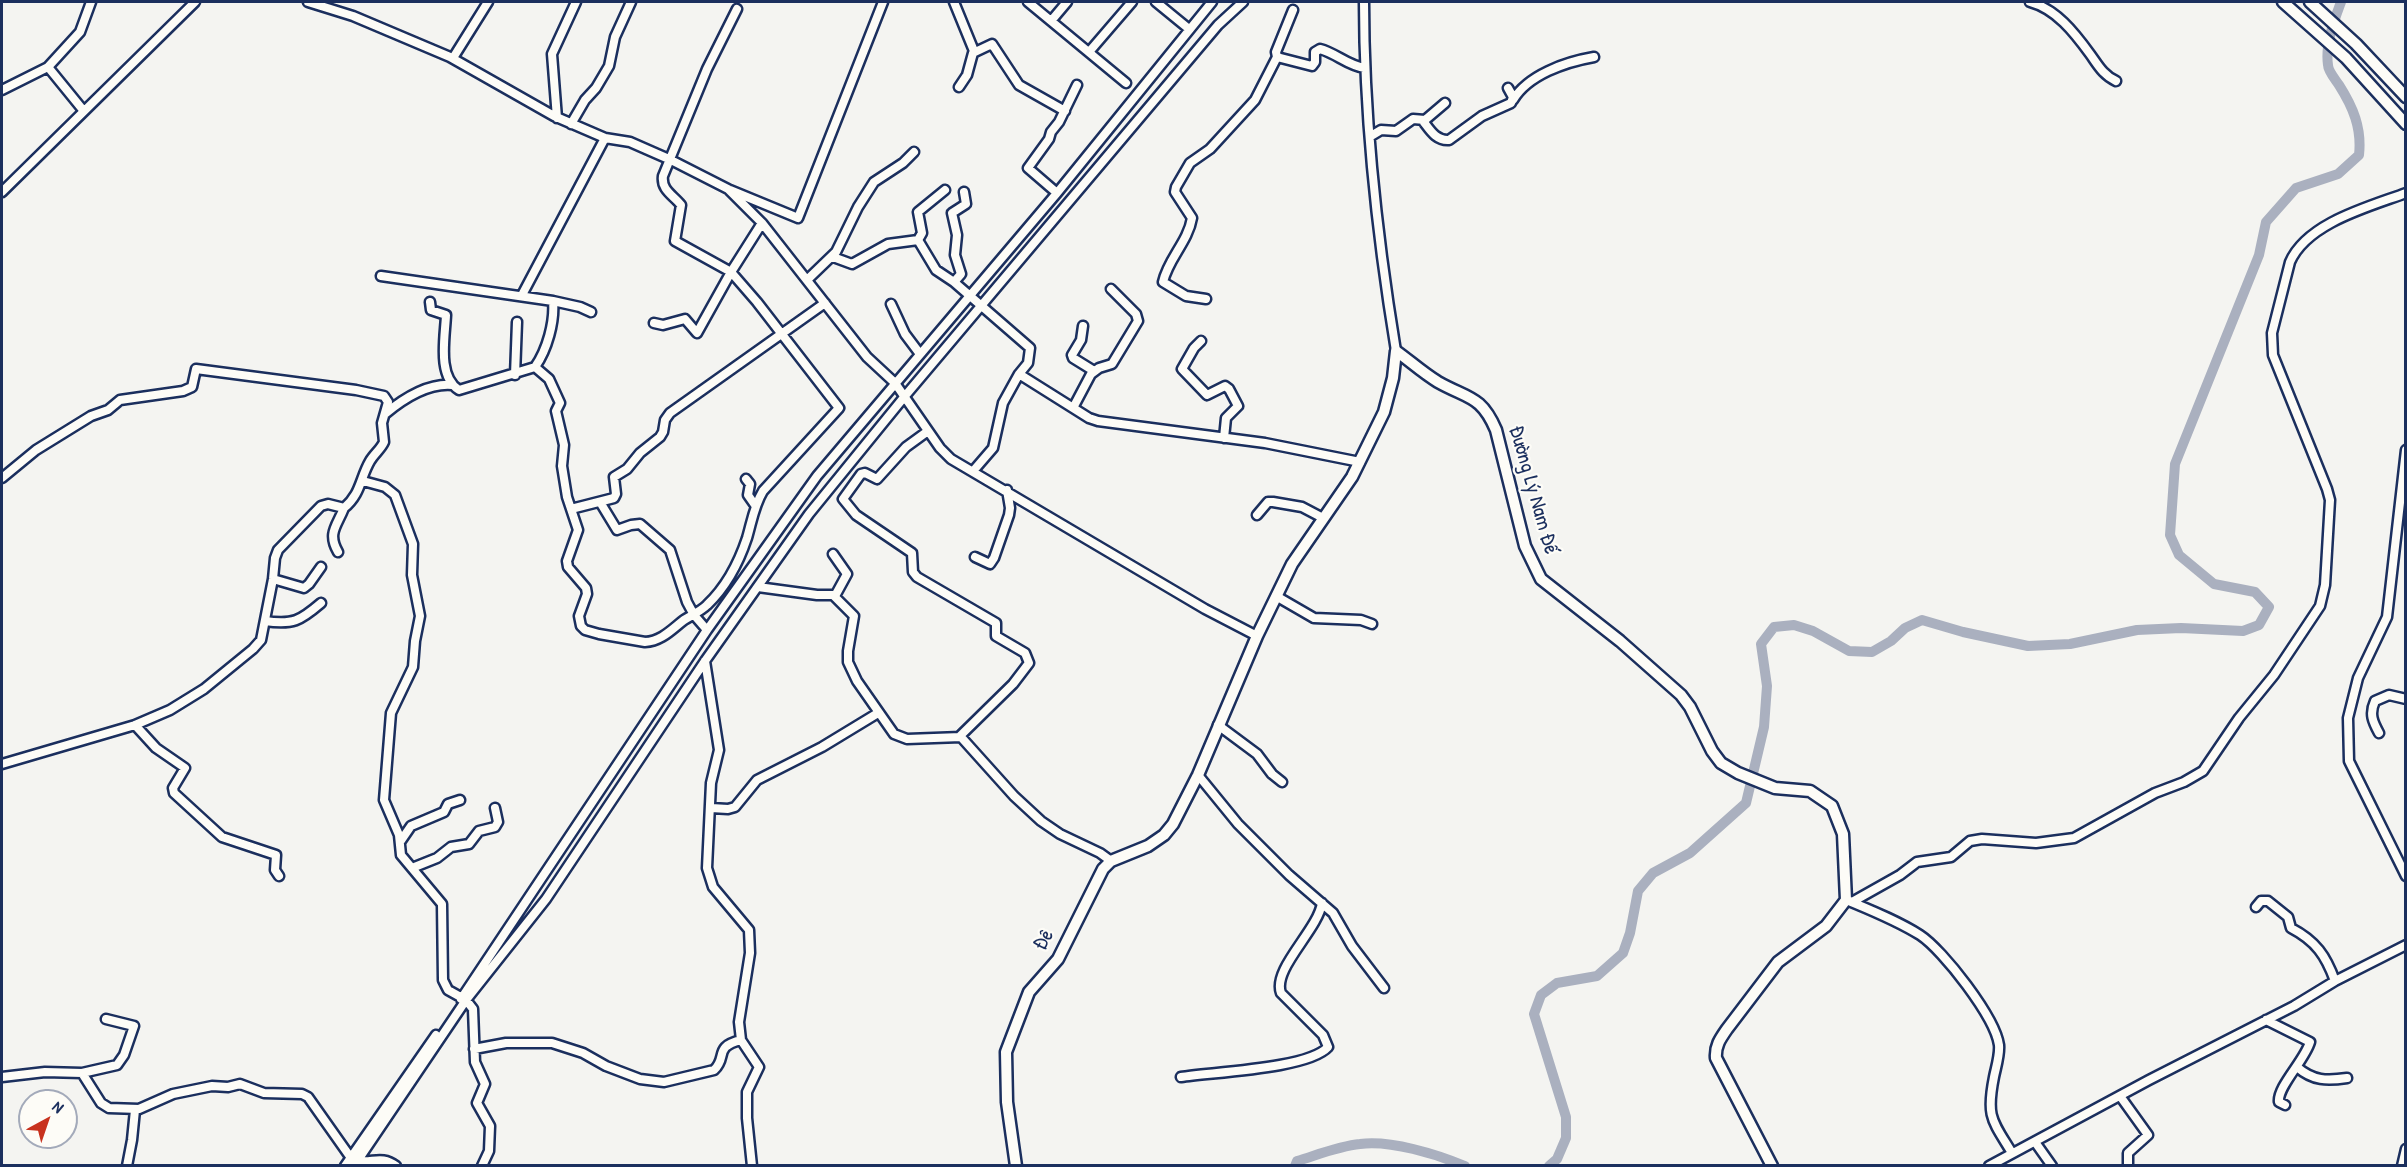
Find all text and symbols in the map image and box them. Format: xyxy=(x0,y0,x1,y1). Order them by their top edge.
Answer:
street label: Đường Lý Nam Đế xyxy=(1503,423,1563,557)
street label: Đê xyxy=(1028,925,1060,955)
north arrow xyxy=(18,1089,78,1149)
text: N xyxy=(48,1096,69,1118)

